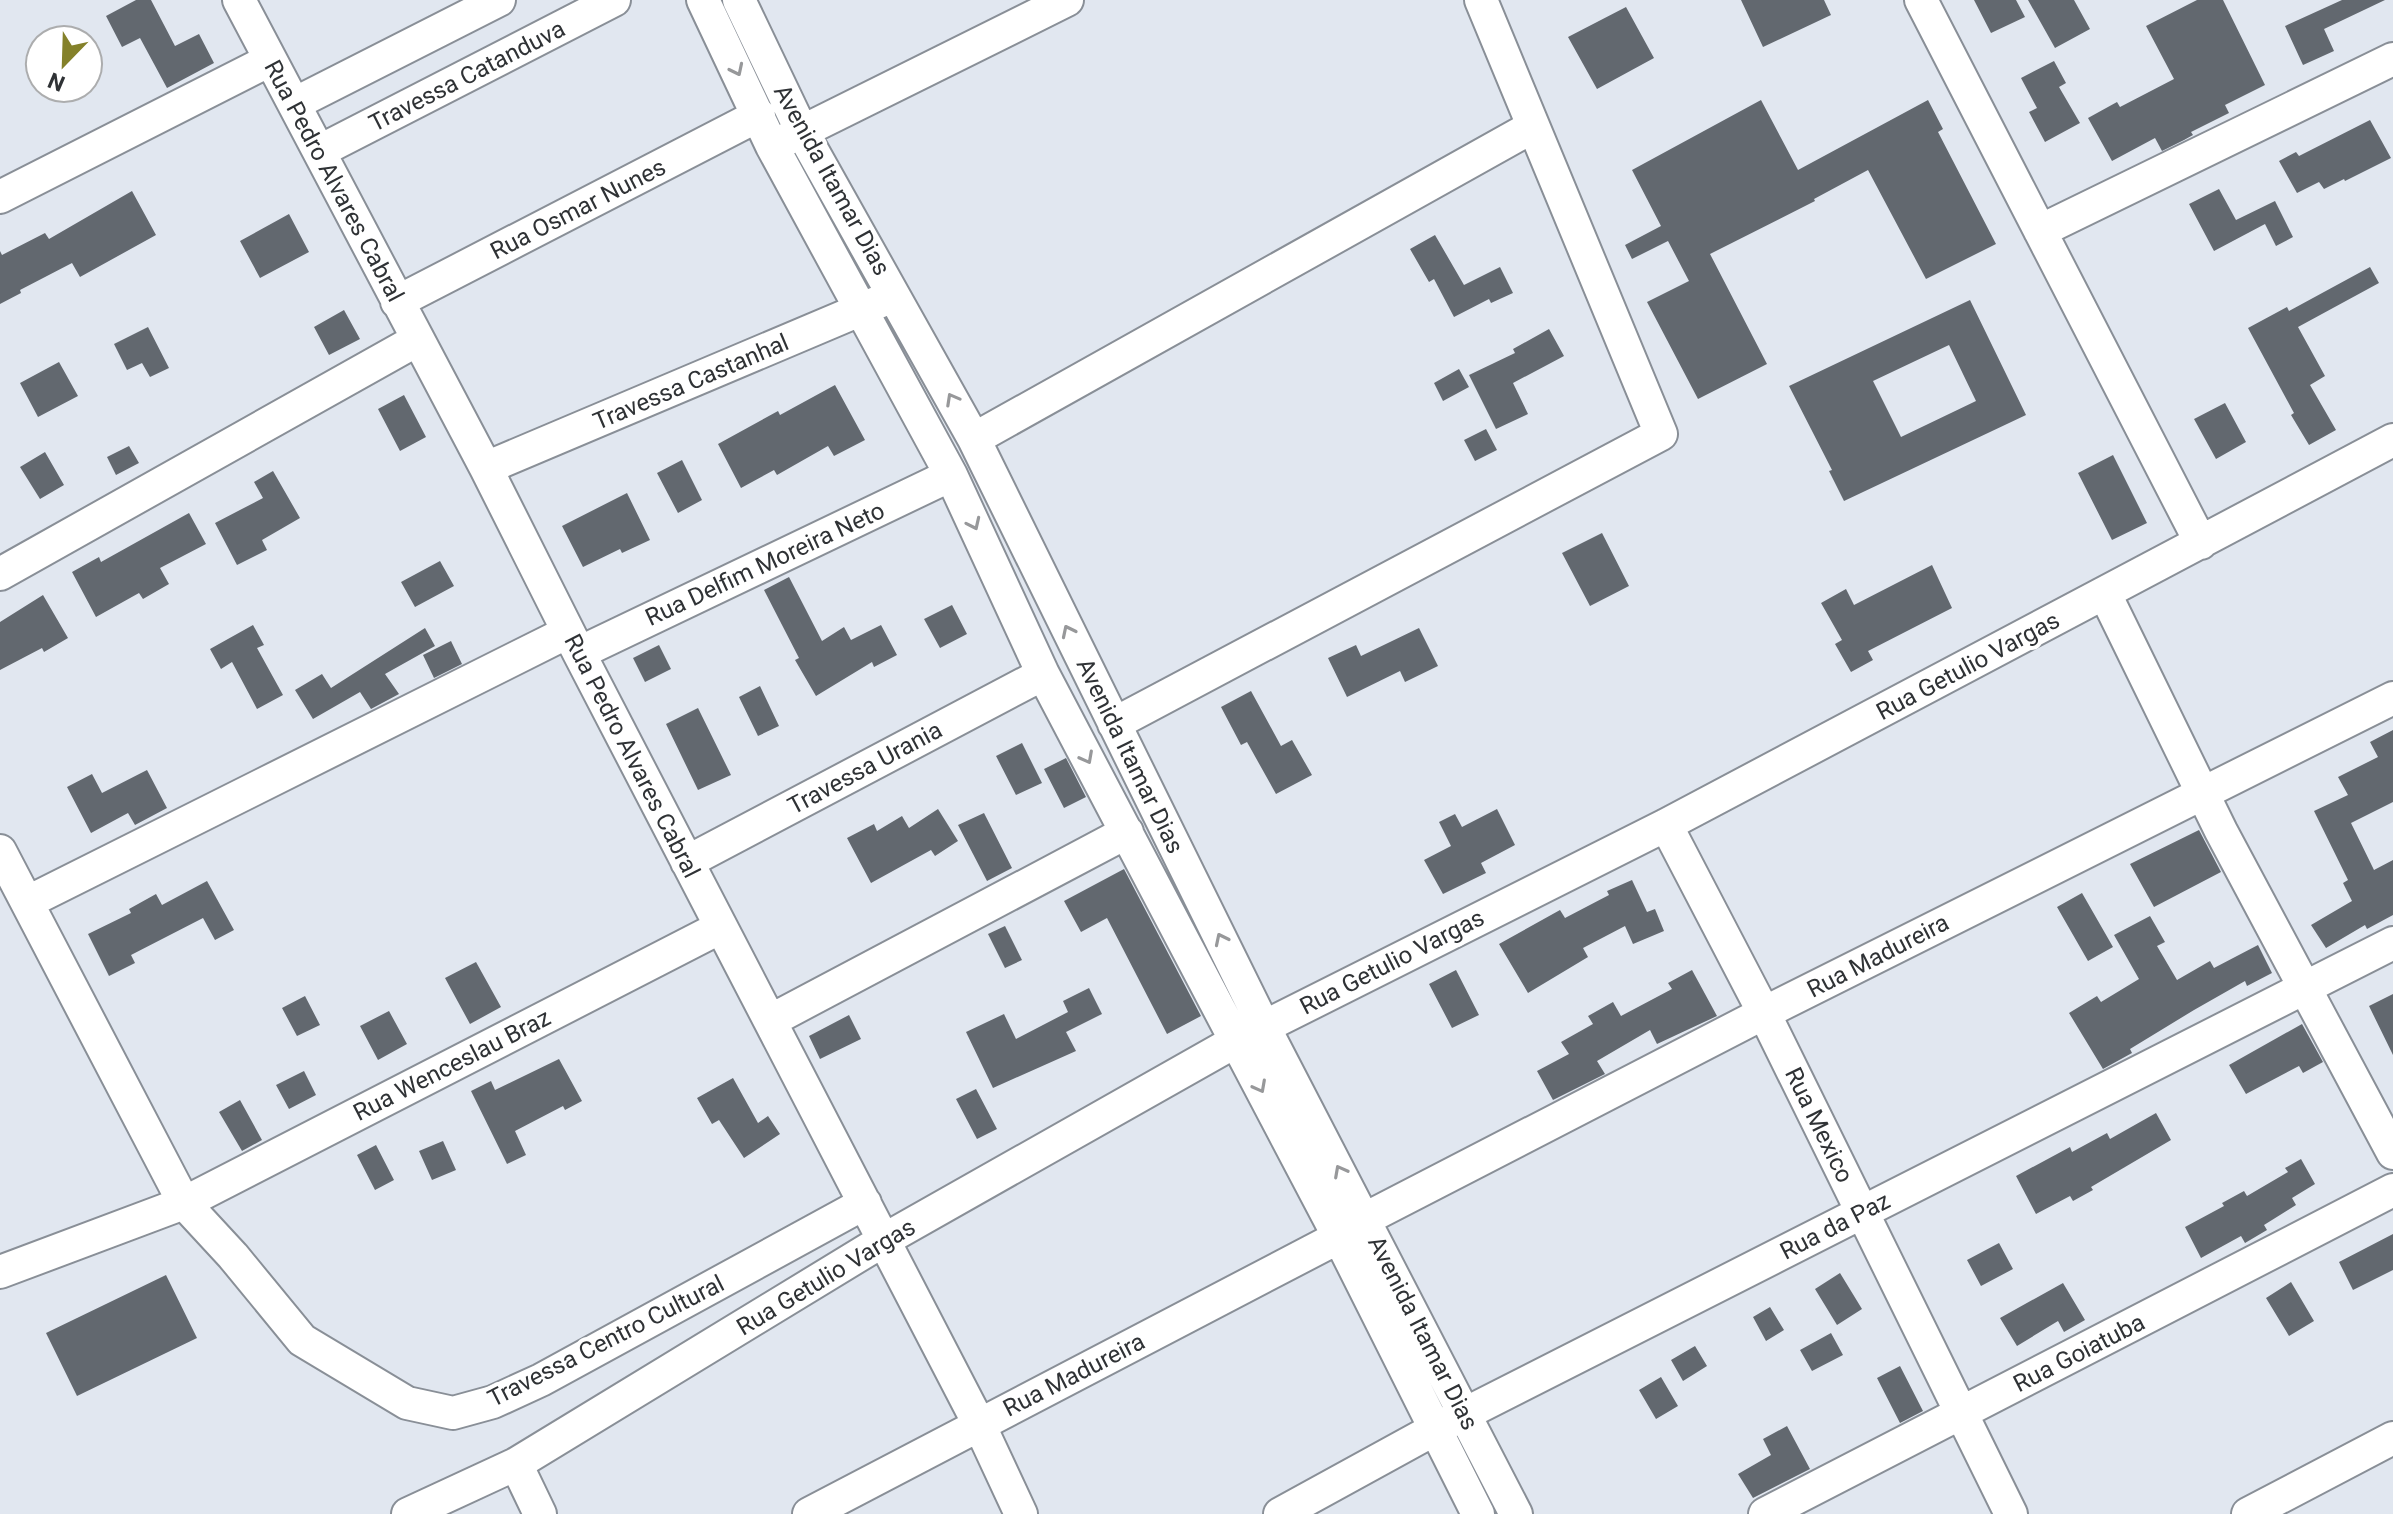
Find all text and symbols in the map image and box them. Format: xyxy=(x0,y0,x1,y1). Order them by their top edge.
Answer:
street label: Travessa Catanduva xyxy=(364,14,570,138)
north arrow xyxy=(24,24,104,104)
street label: Rua Pedro Alvares Cabral xyxy=(258,55,410,307)
one-way arrow xyxy=(727,62,743,77)
text: N xyxy=(44,67,68,96)
street label: Avenida Itamar Dias xyxy=(768,80,896,280)
street label: Rua Osmar Nunes xyxy=(486,153,670,265)
street label: Travessa Castanhal xyxy=(589,328,793,436)
one-way arrow xyxy=(946,392,961,407)
street label: Rua Delfim Moreira Neto xyxy=(641,496,889,632)
one-way arrow xyxy=(964,516,980,530)
street label: Rua Getulio Vargas xyxy=(1872,606,2064,726)
one-way arrow xyxy=(1062,624,1078,639)
street label: Rua Pedro Alvares Cabral xyxy=(558,630,706,882)
street label: Avenida Itamar Dias xyxy=(1071,654,1189,858)
street label: Travessa Urania xyxy=(783,716,947,820)
one-way arrow xyxy=(1078,749,1093,764)
street label: Rua Getulio Vargas xyxy=(1295,903,1489,1021)
street label: Rua Madureira xyxy=(1803,908,1953,1004)
one-way arrow xyxy=(1215,933,1230,948)
street label: Rua Wenceslau Braz xyxy=(349,1003,555,1127)
street label: Rua Mexico xyxy=(1779,1063,1859,1187)
one-way arrow xyxy=(1250,1079,1266,1093)
one-way arrow xyxy=(1334,1164,1349,1179)
street label: Rua da Paz xyxy=(1775,1186,1895,1266)
street label: Rua Getulio Vargas xyxy=(732,1213,920,1341)
street label: Avenida Itamar Dias xyxy=(1362,1232,1484,1434)
street label: Travessa Centro Cultural xyxy=(483,1269,729,1413)
street label: Rua Goiatuba xyxy=(2009,1308,2149,1398)
street label: Rua Madureira xyxy=(999,1327,1149,1423)

